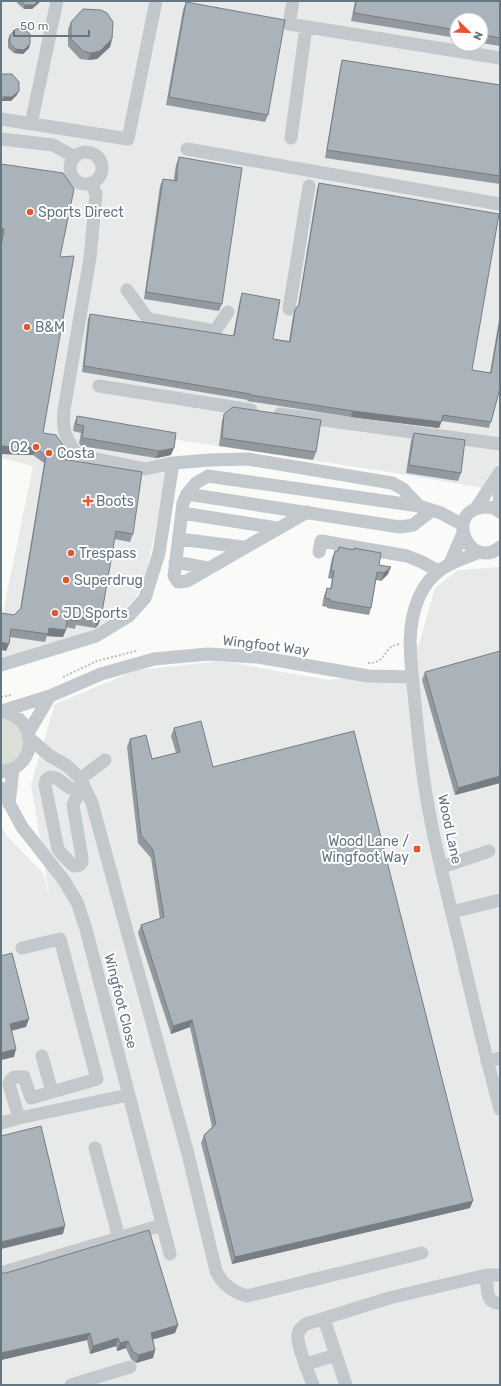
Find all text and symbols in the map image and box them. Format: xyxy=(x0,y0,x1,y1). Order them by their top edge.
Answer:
scale bar xyxy=(14,12,89,38)
north arrow xyxy=(449,12,489,52)
text: 50 m xyxy=(20,19,48,33)
text: N xyxy=(470,30,485,42)
place label: Sports Direct xyxy=(38,204,124,221)
marker: Sports Direct xyxy=(25,207,35,217)
place label: B&M xyxy=(35,319,65,336)
marker: B&M xyxy=(22,322,32,332)
place label: O2 xyxy=(10,439,28,456)
marker: O2 xyxy=(31,442,41,452)
place label: Costa xyxy=(57,445,95,462)
marker: Costa xyxy=(44,448,54,458)
place label: Boots xyxy=(96,493,134,510)
marker: Boots xyxy=(83,496,93,506)
place label: Trespass xyxy=(79,545,136,562)
marker: Trespass xyxy=(66,548,76,558)
place label: Superdrug xyxy=(74,572,143,589)
marker: Superdrug xyxy=(61,575,71,585)
place label: JD Sports xyxy=(63,605,128,622)
marker: JD Sports xyxy=(50,608,60,618)
street label: Wingfoot Way xyxy=(221,632,311,659)
street label: Wood Lane xyxy=(434,793,465,866)
place label: Wood Lane / Wingfoot Way xyxy=(321,833,409,866)
marker: Wood Lane / Wingfoot Way xyxy=(412,844,422,854)
street label: Wingfoot Close xyxy=(100,952,141,1051)

